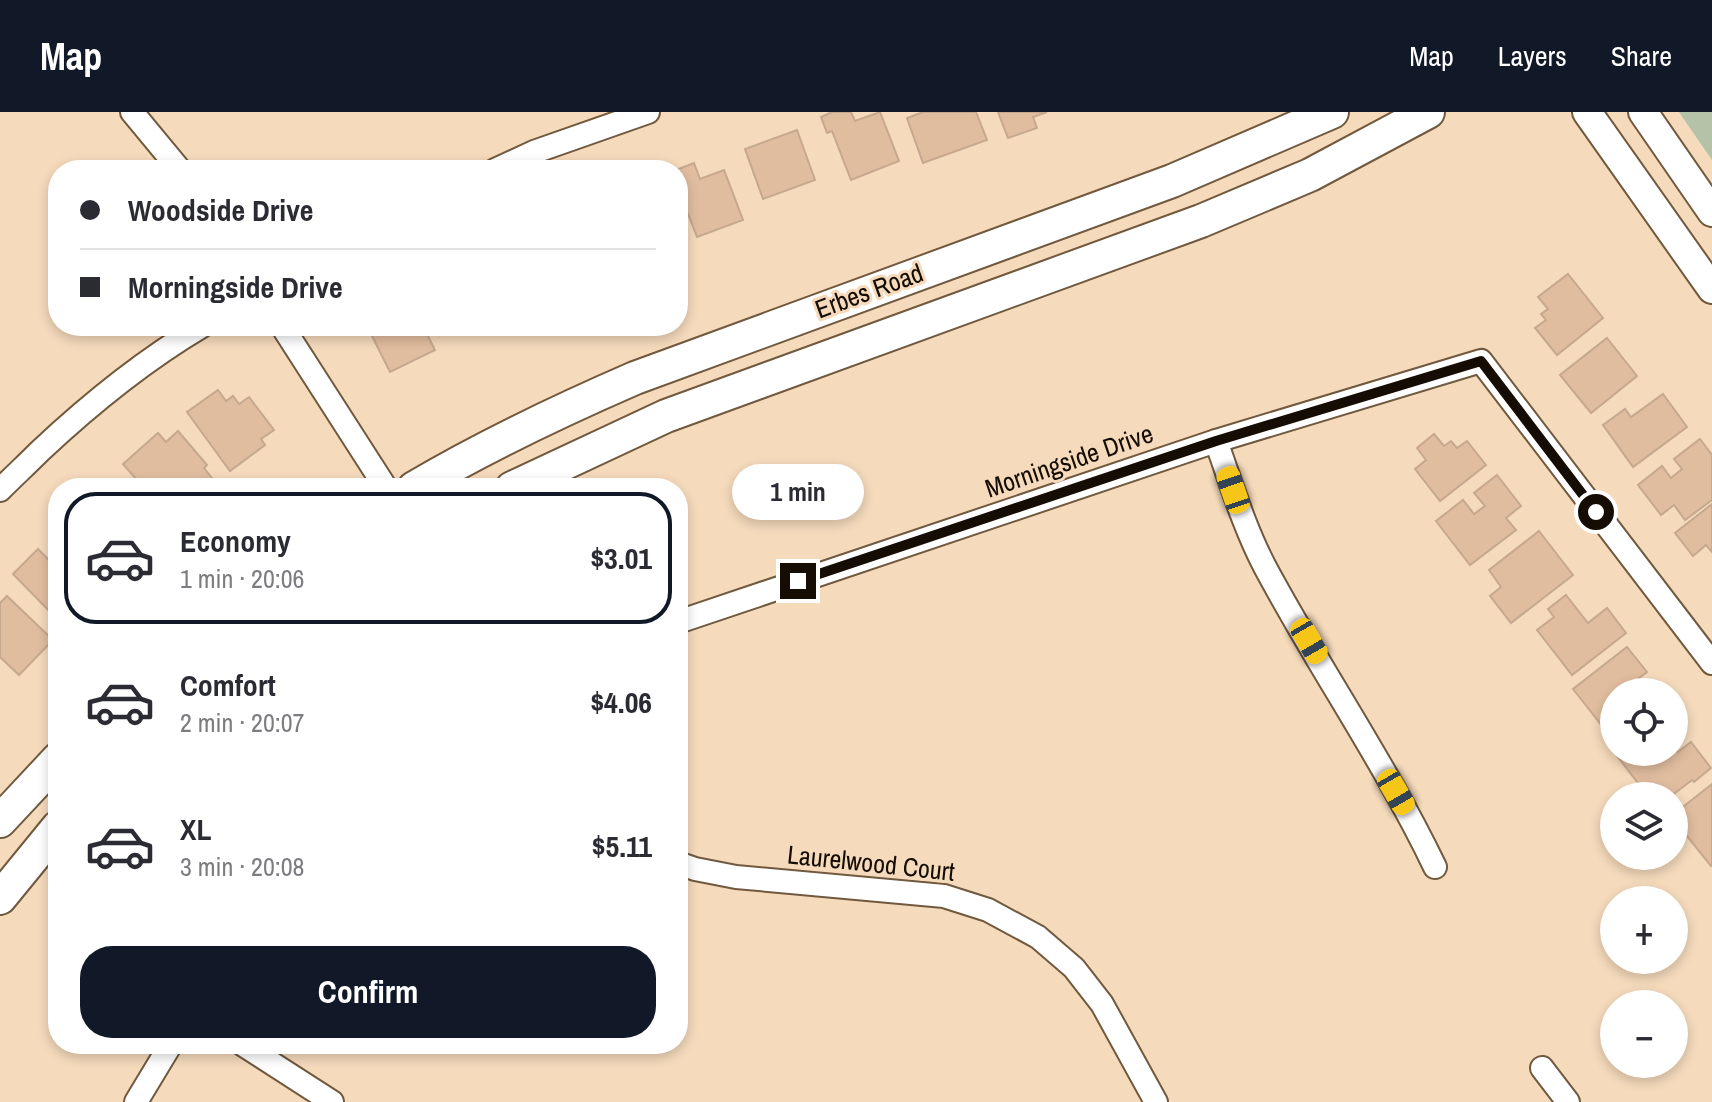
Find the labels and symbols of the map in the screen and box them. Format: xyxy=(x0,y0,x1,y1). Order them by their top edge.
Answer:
street label: Erbes Road xyxy=(810,255,928,326)
street label: Morningside Drive xyxy=(980,415,1157,506)
car xyxy=(1214,463,1252,517)
callout: 1 min xyxy=(732,465,864,521)
route start xyxy=(1578,494,1614,530)
route end xyxy=(780,563,816,599)
car xyxy=(1287,614,1331,668)
car xyxy=(1374,765,1418,819)
street label: Laurelwood Court xyxy=(786,836,957,889)

